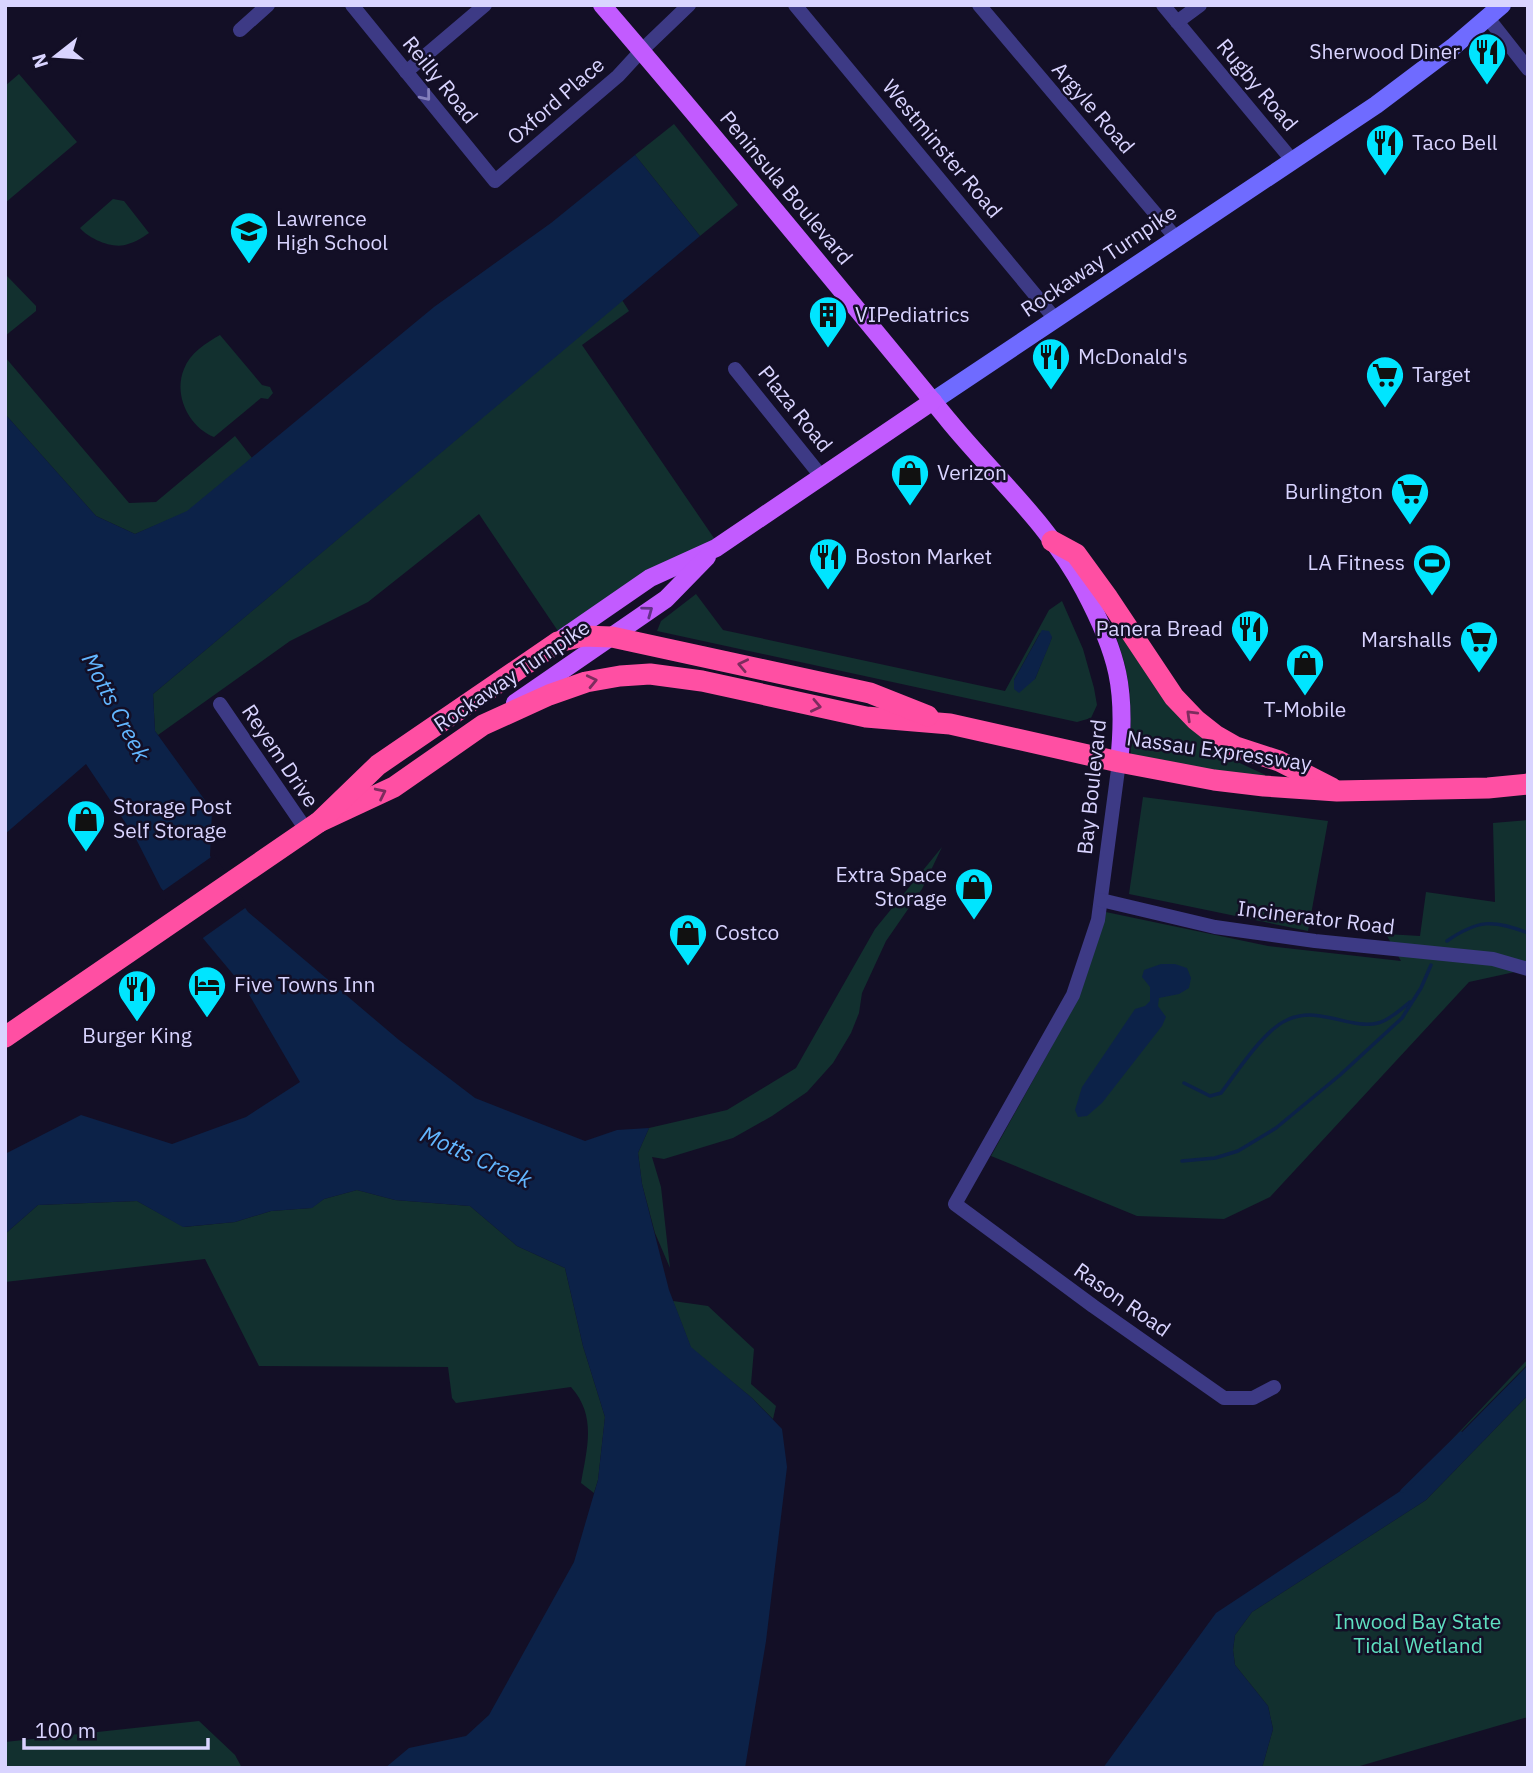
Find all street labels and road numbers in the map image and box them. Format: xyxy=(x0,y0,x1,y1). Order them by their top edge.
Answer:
street label: Reilly Road xyxy=(397,30,485,129)
street label: Rugby Road xyxy=(1211,32,1305,136)
street label: Oxford Place xyxy=(501,50,610,150)
street label: Argyle Road xyxy=(1046,56,1141,159)
street label: Westminster Road xyxy=(877,73,1009,224)
street label: Peninsula Boulevard xyxy=(714,105,859,270)
street label: Rockaway Turnpike xyxy=(1015,198,1182,323)
street label: Plaza Road xyxy=(752,359,839,458)
street label: Rockaway Turnpike xyxy=(428,613,595,738)
street label: Reyem Drive xyxy=(236,698,326,812)
street label: Bay Boulevard xyxy=(1070,718,1112,856)
street label: Nassau Expressway xyxy=(1125,723,1314,777)
street label: Incinerator Road xyxy=(1236,893,1396,941)
street label: Rason Road xyxy=(1069,1256,1176,1343)

